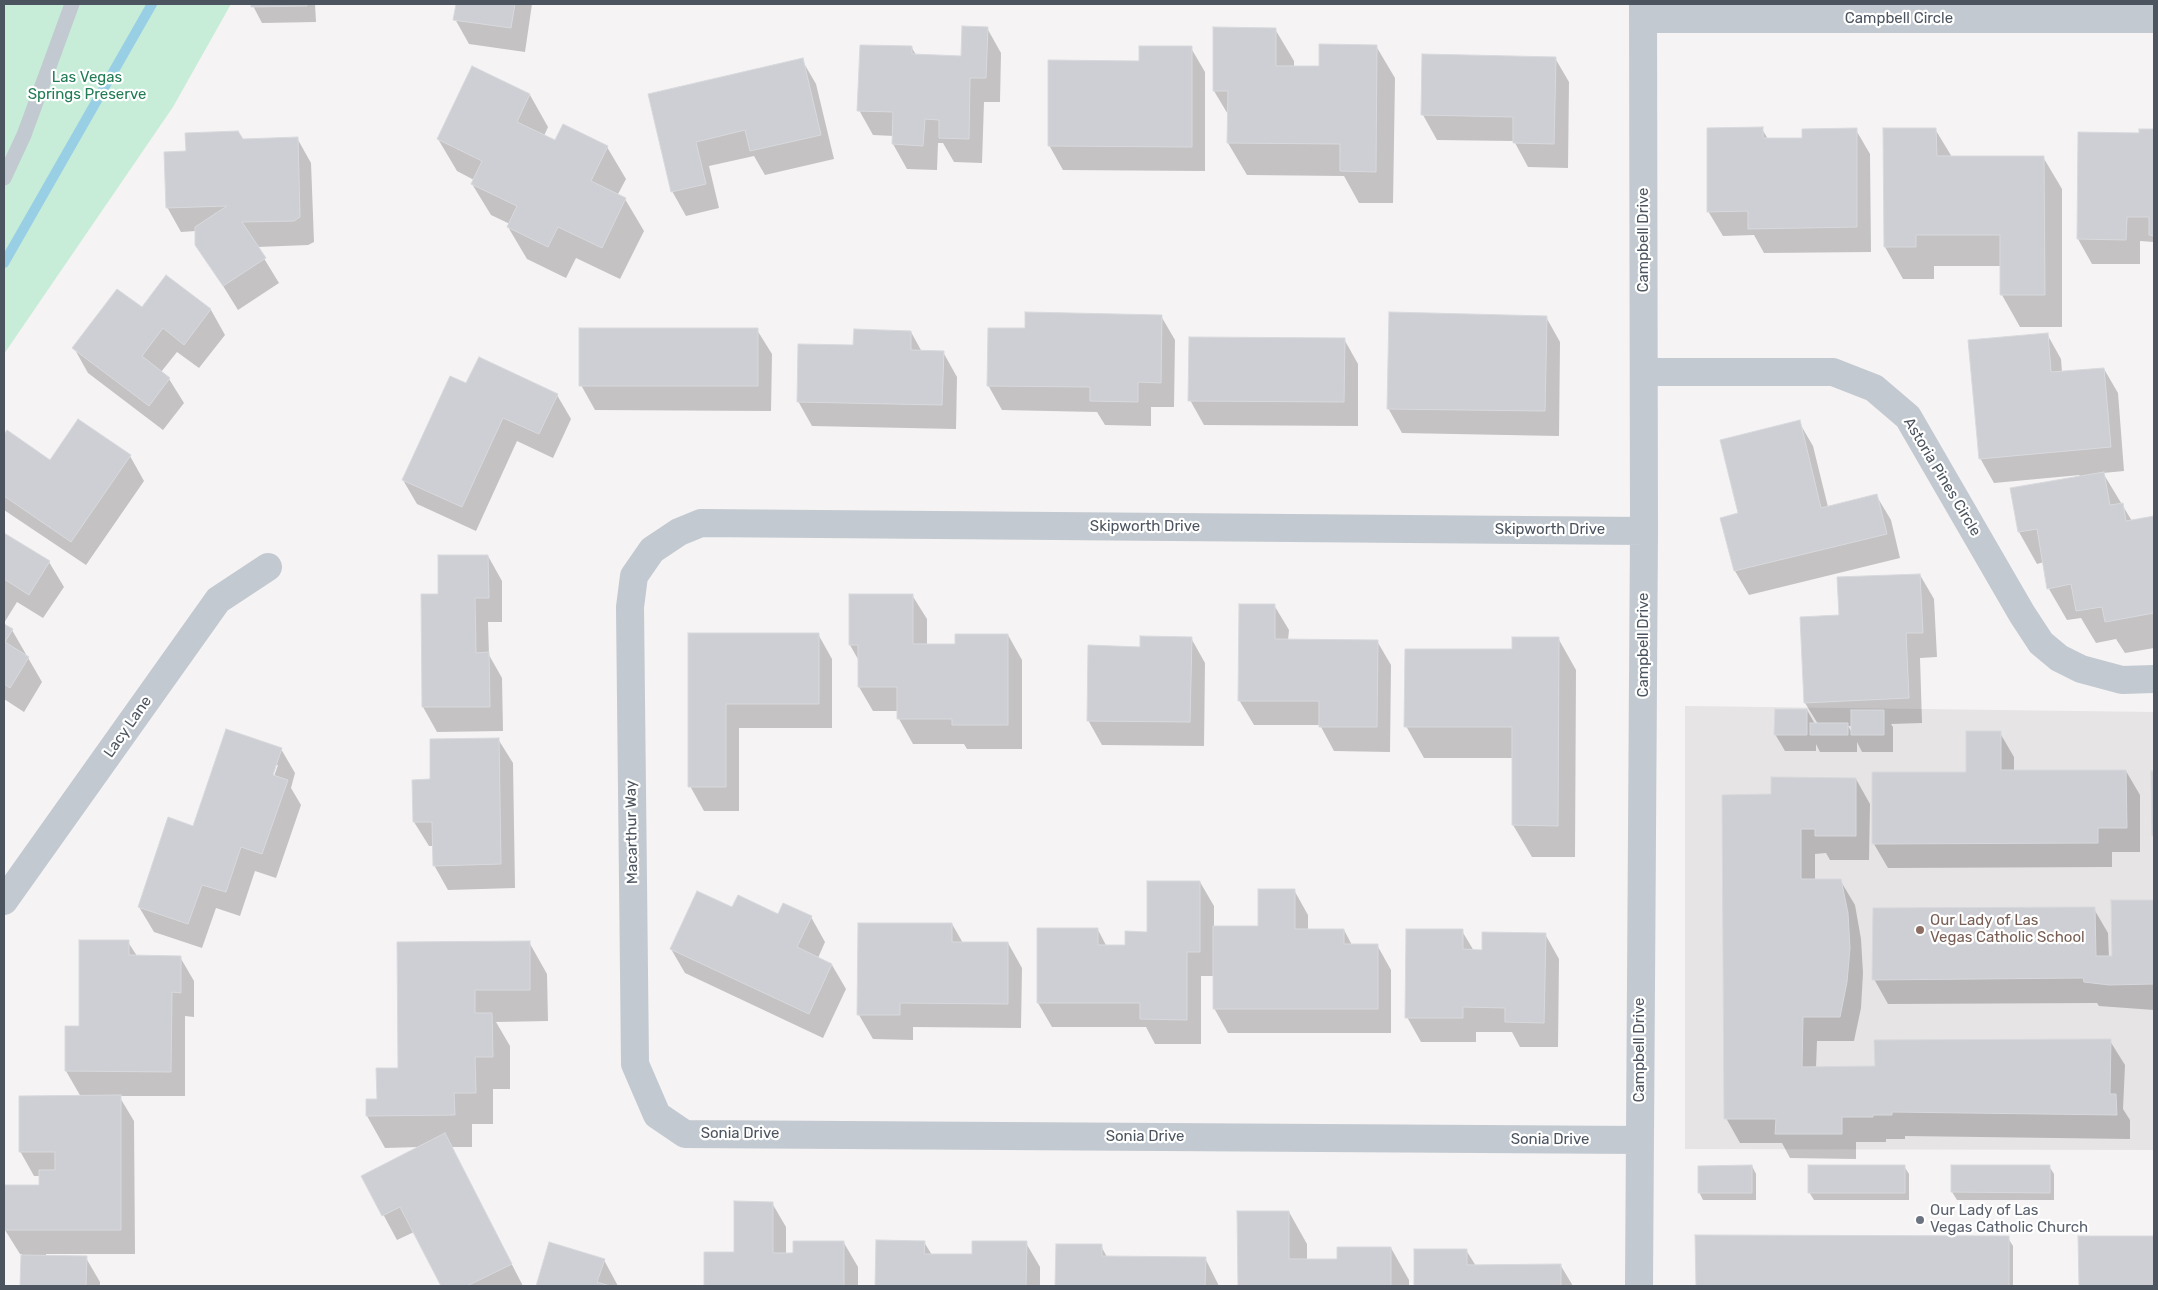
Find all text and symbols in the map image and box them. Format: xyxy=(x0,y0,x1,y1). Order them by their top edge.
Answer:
street label: Campbell Circle xyxy=(1845,10,1953,28)
park label: Las Vegas Springs Preserve xyxy=(28,69,146,104)
street label: Campbell Drive xyxy=(1635,188,1653,292)
street label: Astoria Pines Circle xyxy=(1900,414,1984,540)
street label: Skipworth Drive xyxy=(1090,518,1200,536)
street label: Skipworth Drive xyxy=(1495,521,1605,539)
street label: Campbell Drive xyxy=(1635,593,1653,697)
street label: Lacy Lane xyxy=(100,693,156,761)
street label: Macarthur Way xyxy=(622,780,642,884)
place label: Our Lady of Las Vegas Catholic School xyxy=(1930,912,2085,947)
marker: Our Lady of Las Vegas Catholic School xyxy=(1914,924,1926,936)
street label: Campbell Drive xyxy=(1631,998,1649,1102)
street label: Sonia Drive xyxy=(701,1125,779,1143)
street label: Sonia Drive xyxy=(1106,1128,1184,1146)
street label: Sonia Drive xyxy=(1511,1131,1589,1149)
place label: Our Lady of Las Vegas Catholic Church xyxy=(1930,1202,2088,1237)
marker: Our Lady of Las Vegas Catholic Church xyxy=(1914,1214,1926,1226)

